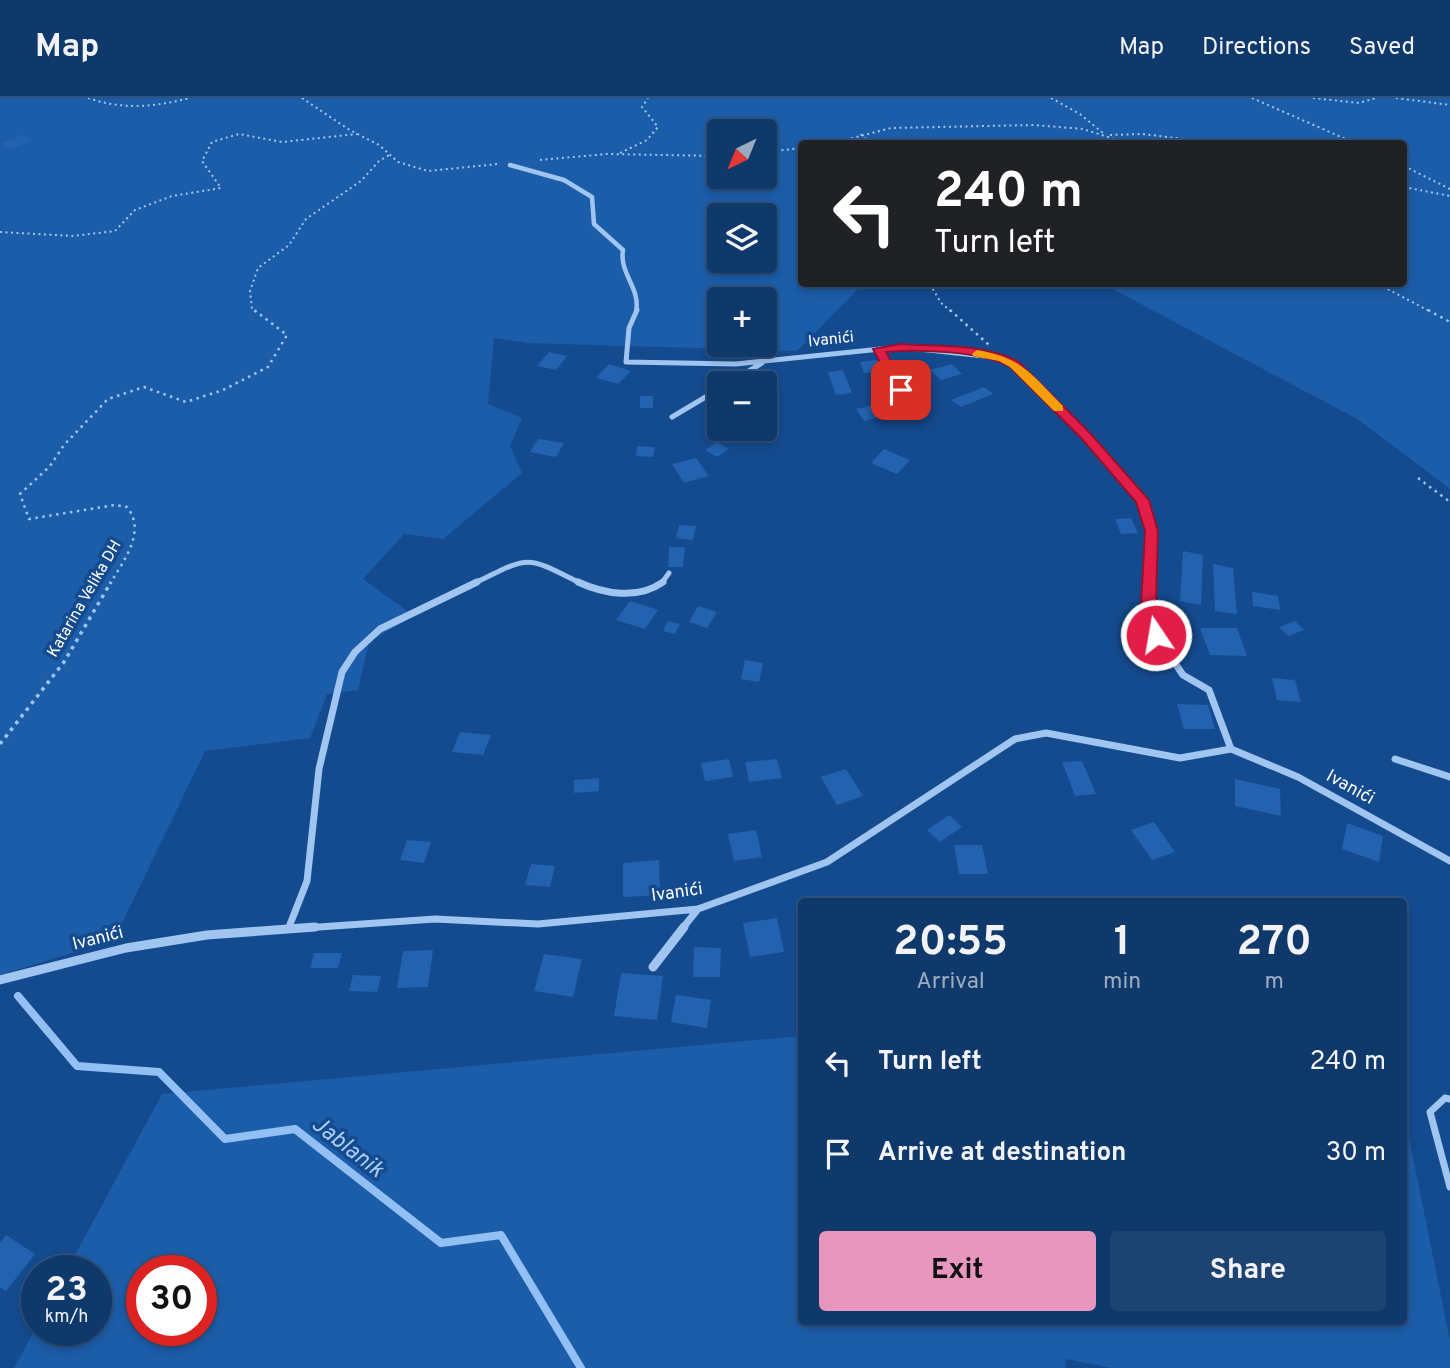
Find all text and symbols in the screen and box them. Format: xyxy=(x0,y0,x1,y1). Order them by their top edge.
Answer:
text: Map xyxy=(35,27,99,69)
text: Map xyxy=(1119,33,1164,63)
text: Directions xyxy=(1202,33,1311,63)
text: Saved xyxy=(1349,33,1415,63)
north arrow xyxy=(707,119,777,189)
map controls xyxy=(707,119,777,441)
text: 240 m xyxy=(934,163,1083,225)
icon: left xyxy=(819,168,910,259)
button: layers xyxy=(707,203,777,273)
text: Turn left xyxy=(934,224,1055,264)
button: + xyxy=(707,287,777,357)
street label: Ivanići xyxy=(807,328,855,352)
pin xyxy=(871,360,931,420)
button: − xyxy=(707,371,777,441)
icon: arrive xyxy=(882,371,920,409)
street label: Katarina Velika DH xyxy=(43,537,127,661)
position arrow xyxy=(1119,598,1193,672)
street label: Ivanići xyxy=(1322,765,1378,811)
street label: Ivanići xyxy=(650,878,704,908)
text: 20:55 xyxy=(893,917,1008,970)
text: 1 xyxy=(1114,917,1131,970)
text: 270 xyxy=(1236,917,1312,970)
street label: Ivanići xyxy=(70,922,126,956)
text: Arrival xyxy=(916,968,985,997)
text: min xyxy=(1103,968,1141,997)
text: m xyxy=(1264,968,1284,997)
icon: left xyxy=(819,1044,857,1082)
text: Turn left xyxy=(878,1046,982,1079)
text: 240 m xyxy=(1309,1046,1386,1079)
water label: Jablanik xyxy=(305,1111,389,1185)
icon: arrive xyxy=(819,1135,857,1173)
text: Arrive at destination xyxy=(878,1137,1126,1170)
text: 30 m xyxy=(1326,1137,1386,1170)
button: Exit xyxy=(819,1231,1096,1311)
button: Share xyxy=(1110,1231,1386,1311)
speed limit sign: 30 xyxy=(126,1255,217,1346)
text: 23 xyxy=(45,1269,88,1313)
text: km/h xyxy=(45,1306,88,1329)

